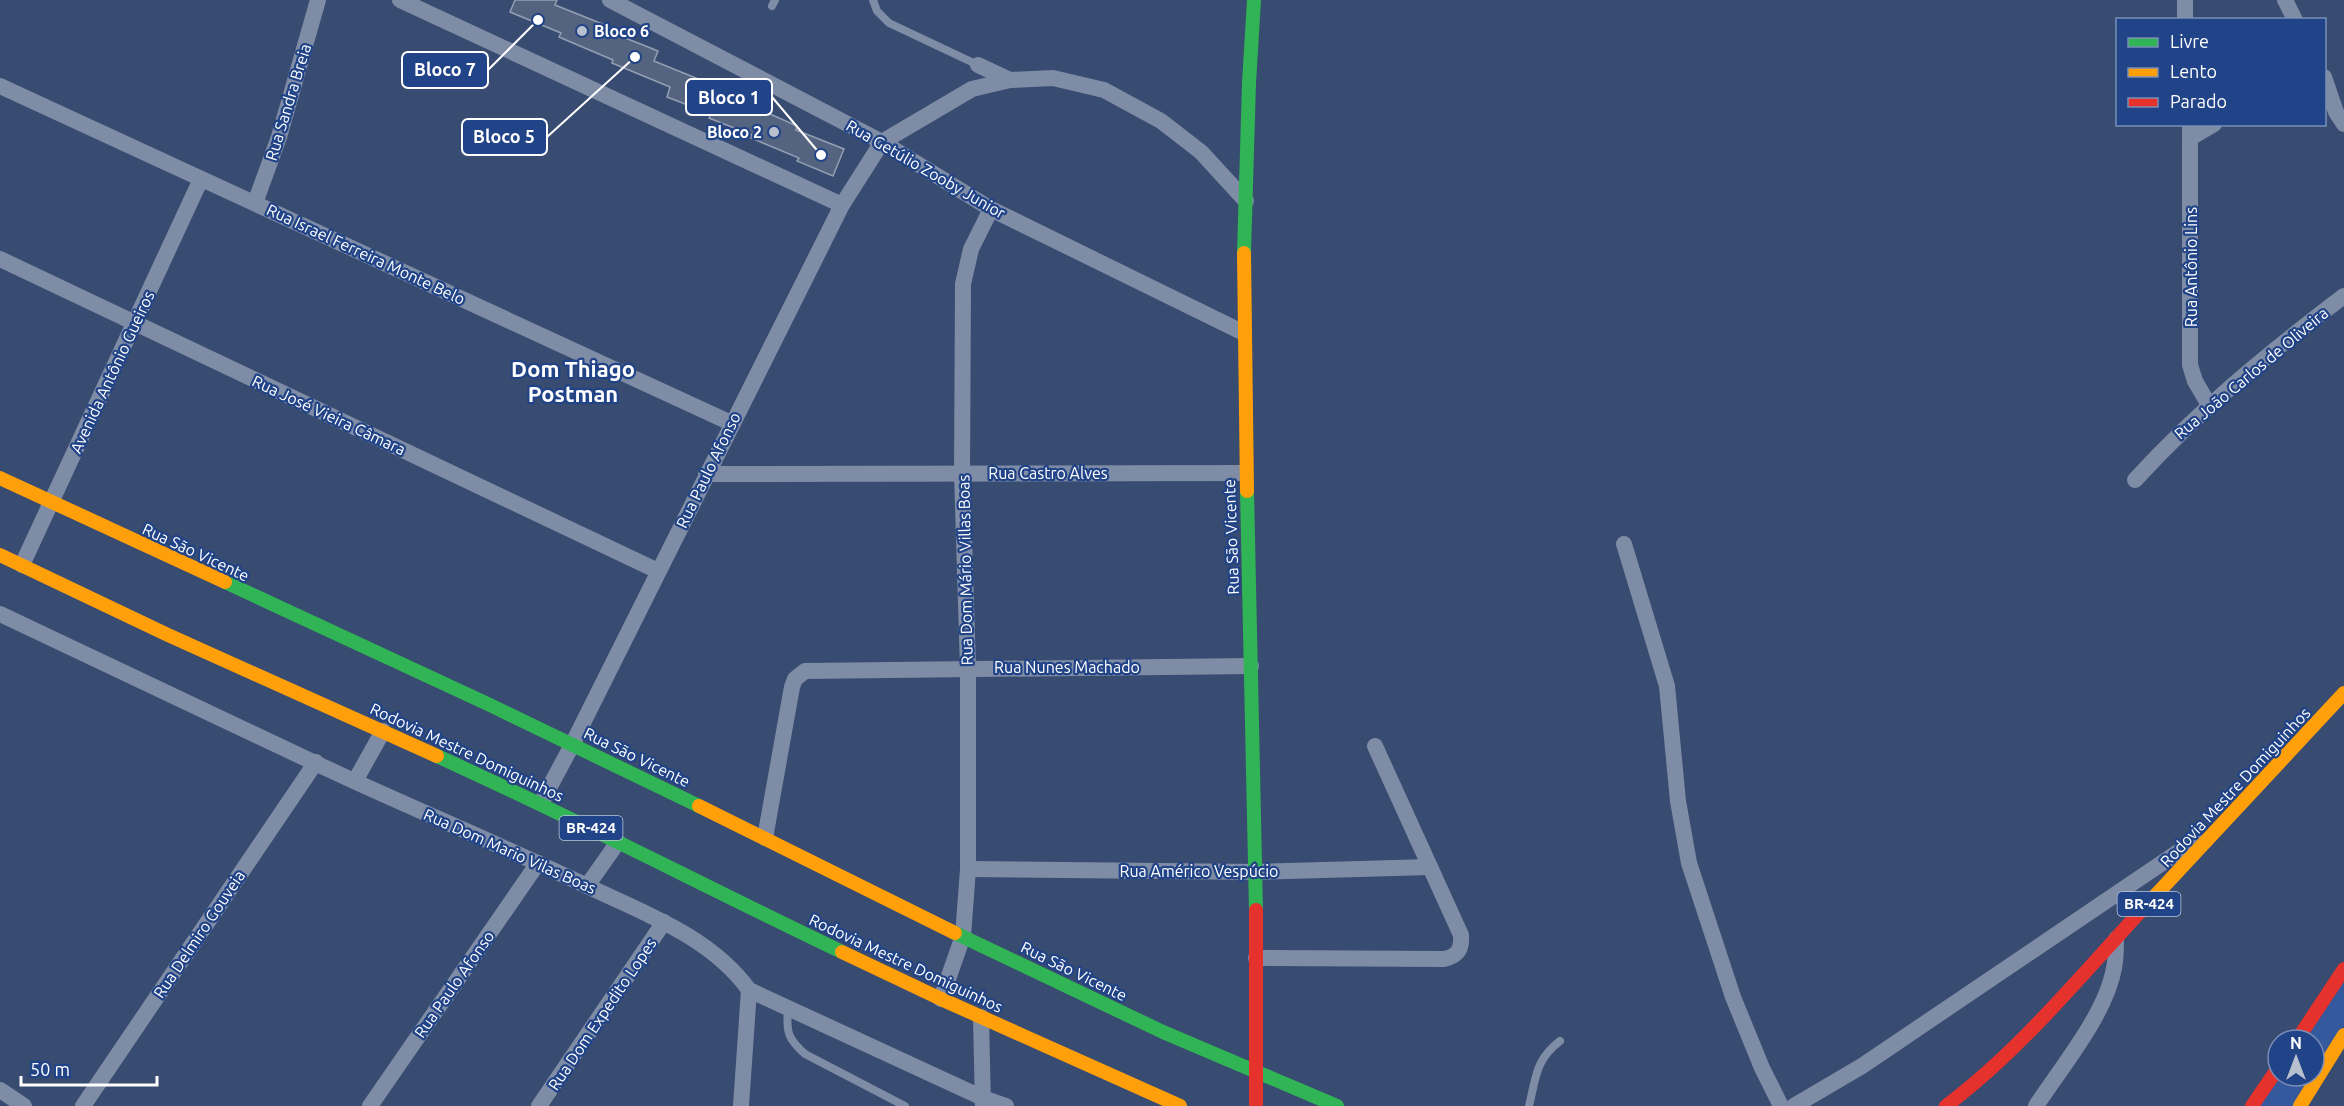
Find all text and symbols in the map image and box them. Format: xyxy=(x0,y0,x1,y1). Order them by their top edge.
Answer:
legend xyxy=(2116,18,2326,126)
place label: Bloco 6 xyxy=(594,22,649,40)
marker: Bloco 6 xyxy=(575,24,589,38)
text: Livre xyxy=(2170,31,2209,51)
street label: Rua Sandra Breia xyxy=(262,41,314,163)
callout: Bloco 7 xyxy=(402,52,488,88)
text: Bloco 7 xyxy=(414,59,476,79)
text: Lento xyxy=(2170,61,2217,81)
callout: Bloco 1 xyxy=(686,79,772,115)
text: Bloco 1 xyxy=(698,87,760,107)
text: Parado xyxy=(2170,91,2227,111)
street label: Rua Getúlio Zooby Junior xyxy=(843,116,1009,222)
callout: Bloco 5 xyxy=(462,119,547,155)
place label: Bloco 2 xyxy=(707,123,762,141)
marker: Bloco 2 xyxy=(767,125,781,139)
text: Bloco 5 xyxy=(473,126,535,146)
street label: Rua Israel Ferreira Monte Belo xyxy=(264,200,468,308)
street label: Rua Antônio Lins xyxy=(2182,207,2200,327)
street label: Avenida Antônio Gueiros xyxy=(66,288,158,456)
street label: Rua João Carlos de Oliveira xyxy=(2171,303,2331,443)
district label: Dom Thiago Postman xyxy=(511,356,635,406)
street label: Rua José Vieira Câmara xyxy=(249,372,409,458)
street label: Rua Paulo Afonso xyxy=(672,409,744,531)
street label: Rua Castro Alves xyxy=(988,464,1108,482)
street label: Rua Dom Mário Villas Boas xyxy=(954,474,976,666)
street label: Rua São Vicente xyxy=(1220,479,1242,595)
street label: Rua São Vicente xyxy=(140,519,252,585)
street label: Rua Nunes Machado xyxy=(994,658,1140,676)
street label: Rodovia Mestre Domiguinhos xyxy=(367,699,567,805)
street label: Rodovia Mestre Domiguinhos xyxy=(2156,704,2314,870)
street label: Rua São Vicente xyxy=(581,724,693,790)
street label: Rua Dom Mario Vilas Boas xyxy=(421,805,599,897)
road number: BR-424 xyxy=(560,816,622,840)
street label: Rua Américo Vespúcio xyxy=(1120,862,1278,880)
street label: Rua Delmiro Gouveia xyxy=(150,867,248,1001)
road number: BR-424 xyxy=(2118,892,2180,916)
street label: Rodovia Mestre Domiguinhos xyxy=(806,910,1006,1016)
street label: Rua Paulo Afonso xyxy=(410,927,498,1041)
street label: Rua Dom Expedito Lopes xyxy=(544,934,660,1094)
street label: Rua São Vicente xyxy=(1018,938,1130,1004)
north arrow xyxy=(2266,1028,2326,1088)
text: N xyxy=(2290,1034,2302,1052)
scale bar xyxy=(21,1049,158,1087)
text: 50 m xyxy=(30,1059,70,1079)

